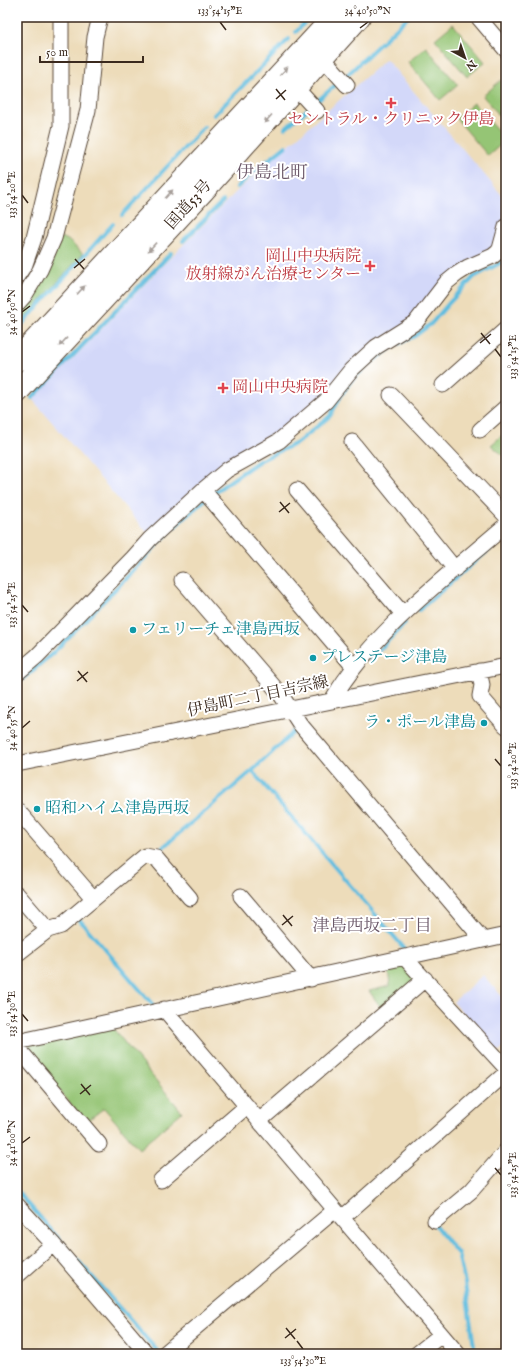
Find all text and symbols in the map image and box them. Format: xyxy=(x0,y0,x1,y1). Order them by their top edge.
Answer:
text: 133°54'15"E xyxy=(198,5,242,18)
text: 34°40'50"N xyxy=(345,5,392,18)
scale bar xyxy=(40,38,143,64)
north arrow xyxy=(445,38,485,78)
text: 50 m xyxy=(46,45,68,60)
text: N xyxy=(462,56,480,74)
one-way arrow xyxy=(279,66,288,75)
marker: セントラル・クリニック伊島 xyxy=(385,97,397,109)
place label: セントラル・クリニック伊島 xyxy=(288,110,494,130)
one-way arrow xyxy=(263,114,272,124)
district label: 伊島北町 xyxy=(236,162,308,185)
text: 133°54'20"E xyxy=(6,171,19,219)
street label: 国道53号 xyxy=(162,176,216,234)
one-way arrow xyxy=(165,189,174,199)
one-way arrow xyxy=(147,241,156,252)
place label: 岡山中央病院 放射線がん治療センター xyxy=(186,247,361,285)
marker: 岡山中央病院 放射線がん治療センター xyxy=(364,260,376,272)
one-way arrow xyxy=(77,285,86,295)
text: 34°40'50"N xyxy=(6,288,19,335)
text: 133°54'15"E xyxy=(507,335,520,379)
one-way arrow xyxy=(58,337,68,347)
place label: 岡山中央病院 xyxy=(232,378,328,398)
marker: 岡山中央病院 xyxy=(217,382,229,394)
text: 133°54'25"E xyxy=(6,582,19,628)
place label: フェリーチェ津島西坂 xyxy=(141,620,300,640)
marker: フェリーチェ津島西坂 xyxy=(128,625,138,635)
place label: プレステージ津島 xyxy=(321,648,447,668)
marker: プレステージ津島 xyxy=(308,653,318,663)
street label: 伊島町二丁目吉宗線 xyxy=(185,672,331,722)
text: 34°40'55"N xyxy=(6,705,19,751)
place label: ラ・ポール津島 xyxy=(364,713,476,733)
marker: ラ・ポール津島 xyxy=(479,718,489,728)
text: 133°54'20"E xyxy=(507,742,520,790)
place label: 昭和ハイム津島西坂 xyxy=(45,799,189,819)
marker: 昭和ハイム津島西坂 xyxy=(32,804,42,814)
district label: 津島西坂二丁目 xyxy=(313,916,432,937)
text: 133°54'30"E xyxy=(6,991,19,1037)
text: 34°41'00"N xyxy=(6,1119,19,1166)
text: 133°54'25"E xyxy=(507,1152,520,1198)
text: 133°54'30"E xyxy=(280,1355,326,1368)

